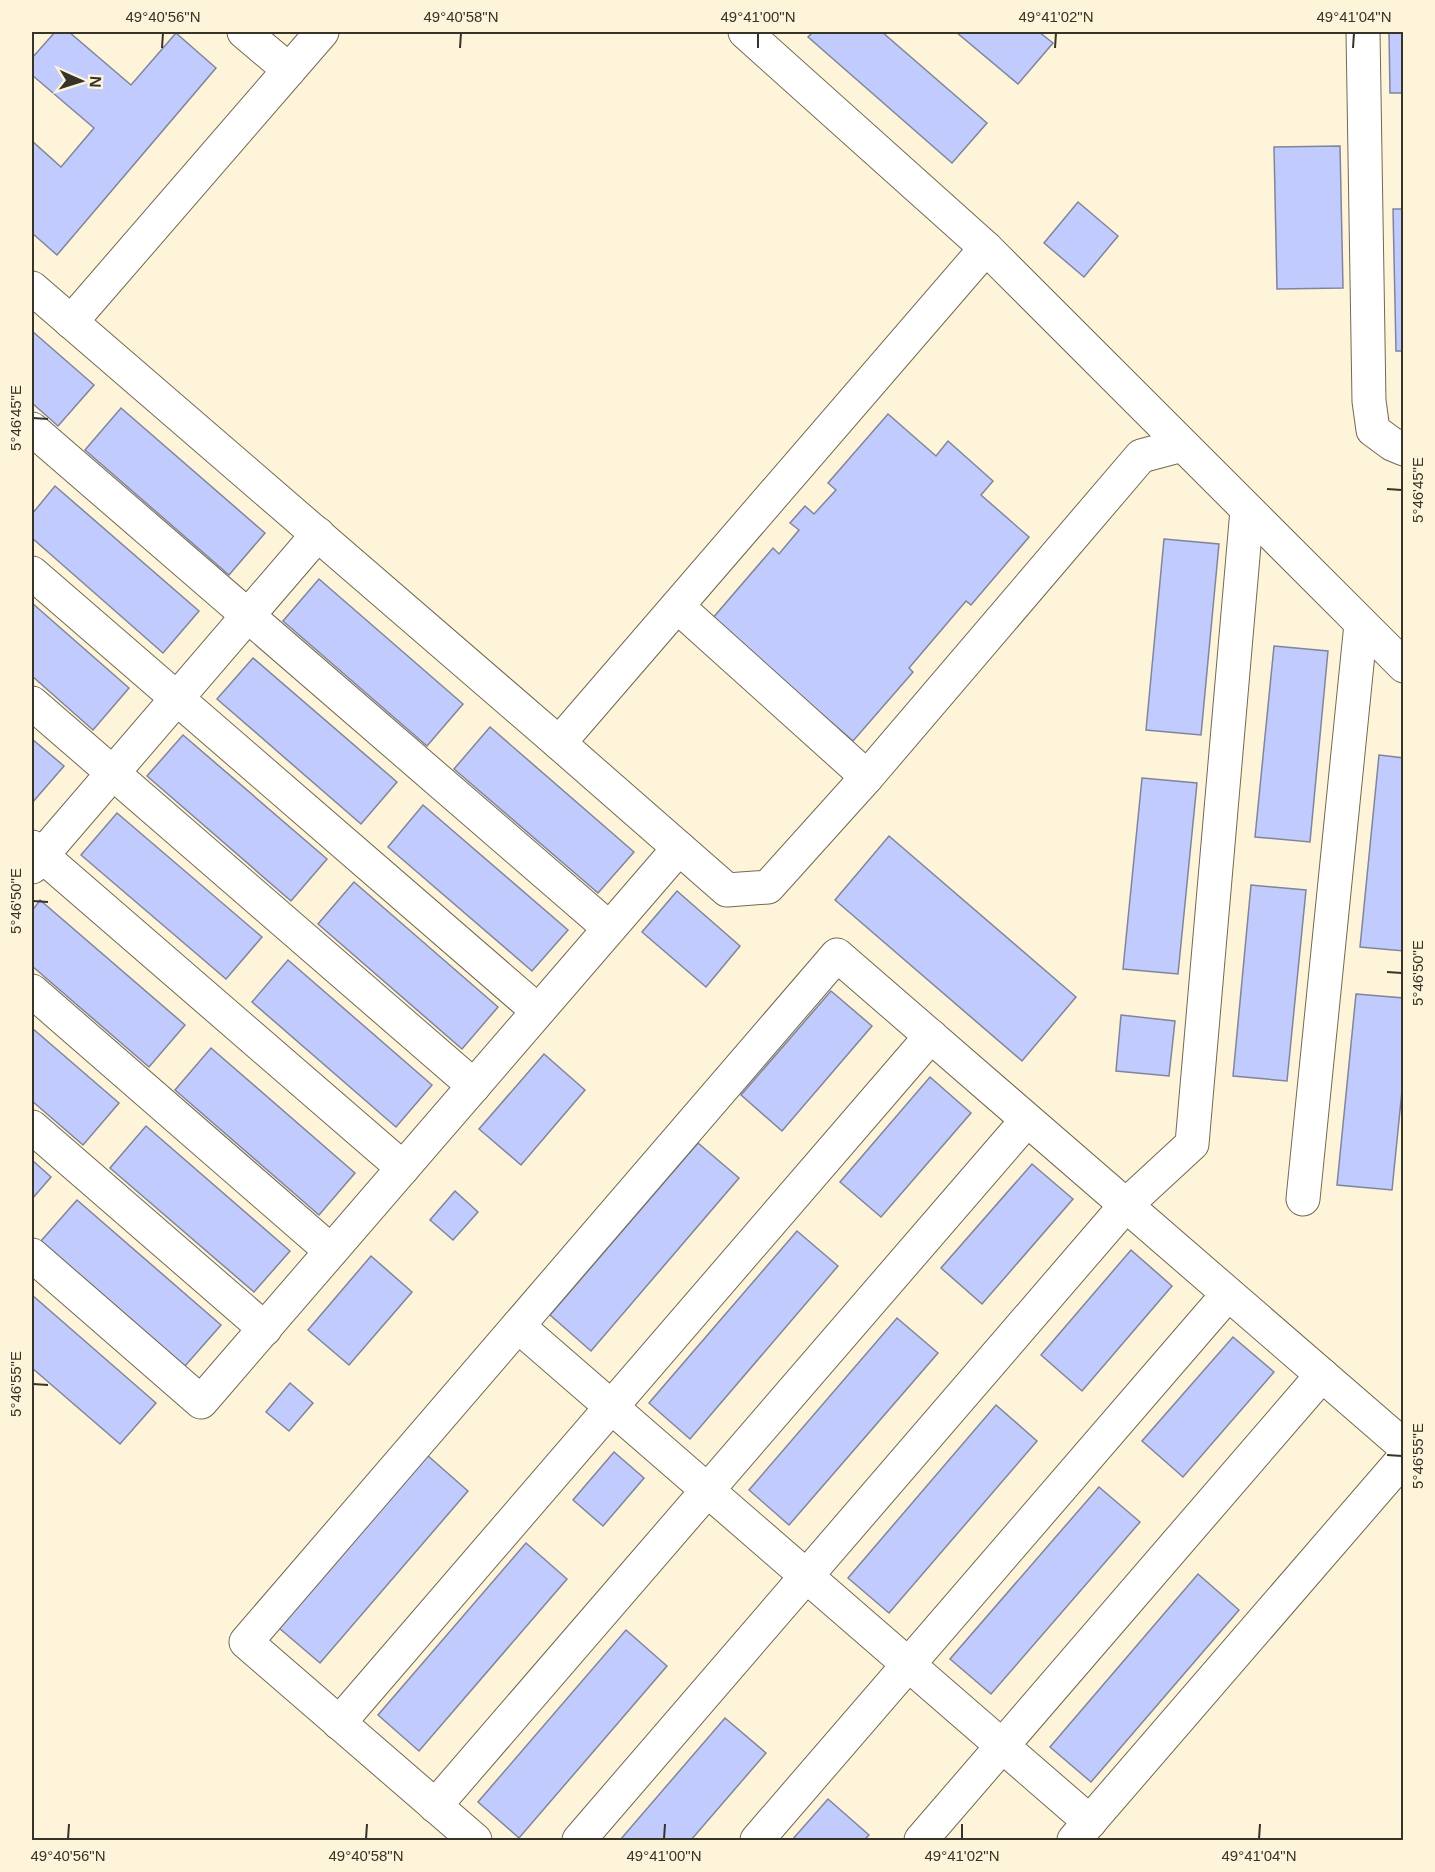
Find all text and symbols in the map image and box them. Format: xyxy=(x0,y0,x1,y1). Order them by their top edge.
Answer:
text: 49°40'56"N xyxy=(125,8,201,25)
text: 49°40'58"N xyxy=(423,8,499,25)
text: 49°41'00"N xyxy=(720,8,796,25)
text: 49°41'02"N xyxy=(1018,8,1094,25)
text: 49°41'04"N xyxy=(1316,8,1392,25)
north arrow xyxy=(51,51,111,111)
text: N xyxy=(87,76,104,88)
text: 5°46'45"E xyxy=(7,385,24,451)
text: 5°46'45"E xyxy=(1409,457,1426,523)
text: 5°46'50"E xyxy=(7,868,24,934)
text: 5°46'50"E xyxy=(1409,940,1426,1006)
text: 5°46'55"E xyxy=(7,1351,24,1417)
text: 5°46'55"E xyxy=(1409,1423,1426,1489)
text: 49°40'56"N xyxy=(30,1847,106,1864)
text: 49°40'58"N xyxy=(328,1847,404,1864)
text: 49°41'00"N xyxy=(626,1847,702,1864)
text: 49°41'02"N xyxy=(924,1847,1000,1864)
text: 49°41'04"N xyxy=(1221,1847,1297,1864)

